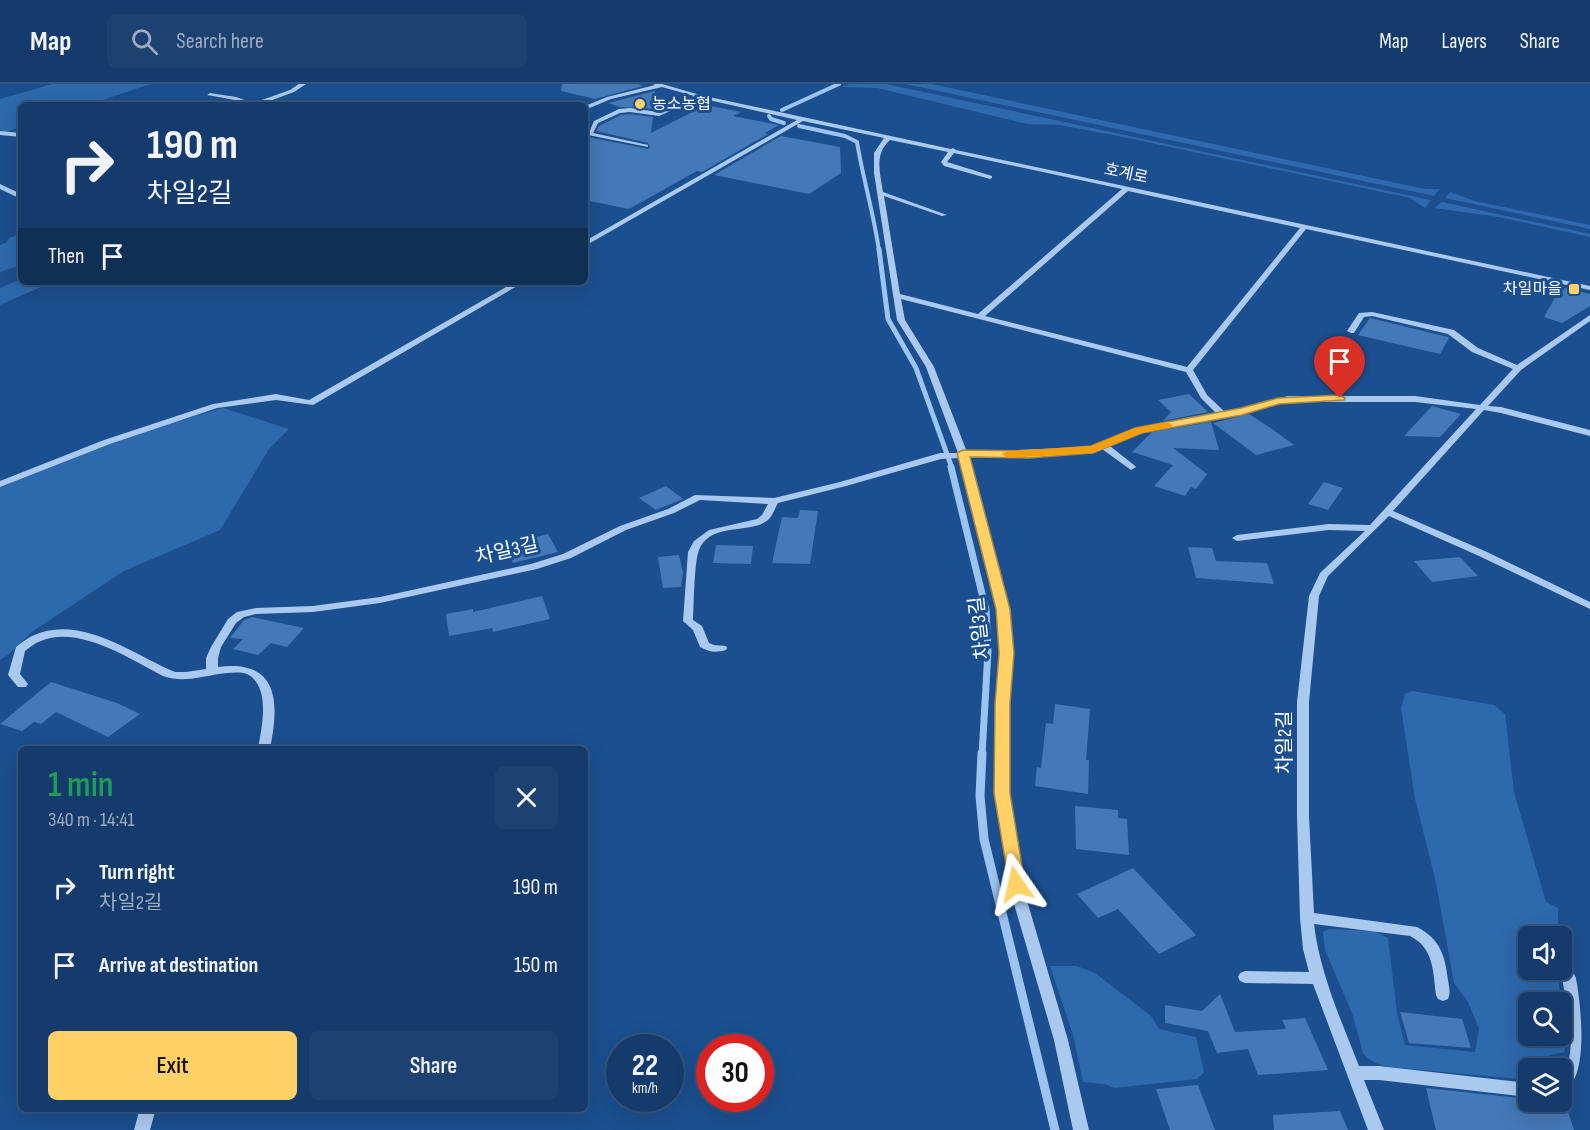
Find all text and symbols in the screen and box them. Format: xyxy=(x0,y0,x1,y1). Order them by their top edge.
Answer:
search box xyxy=(107,14,527,68)
text: Map xyxy=(30,25,71,58)
icon: search xyxy=(128,25,161,58)
text: Search here xyxy=(176,28,264,55)
text: Map xyxy=(1379,29,1408,54)
text: Layers xyxy=(1441,29,1487,54)
text: Share xyxy=(1520,29,1560,54)
place label: 농소농협 xyxy=(652,95,711,114)
marker: 농소농협 xyxy=(633,97,647,111)
text: 190 m xyxy=(147,120,238,171)
icon: right xyxy=(48,126,126,204)
street label: 호계로 xyxy=(1102,160,1150,188)
text: 차일2길 xyxy=(147,178,233,210)
icon: arrive xyxy=(96,240,129,273)
text: Then xyxy=(48,243,84,270)
place label: 차일마을 xyxy=(1503,280,1562,299)
marker: 차일마을 xyxy=(1567,282,1581,296)
pin xyxy=(1314,336,1365,398)
icon: arrive xyxy=(1323,345,1356,378)
street label: 차일3길 xyxy=(473,532,541,570)
street label: 차일3길 xyxy=(965,595,995,661)
street label: 차일2길 xyxy=(1273,710,1297,774)
text: 1 min xyxy=(48,764,113,807)
button: close xyxy=(495,766,558,829)
text: 340 m · 14:41 xyxy=(48,808,135,832)
position arrow xyxy=(984,852,1048,916)
text: Turn right xyxy=(99,859,175,886)
icon: right xyxy=(48,871,81,904)
text: 190 m xyxy=(513,874,558,901)
text: 차일2길 xyxy=(99,891,162,915)
map controls xyxy=(1518,926,1572,1112)
button: sound xyxy=(1518,926,1572,980)
icon: arrive xyxy=(48,949,81,982)
text: Arrive at destination xyxy=(99,952,258,979)
text: 150 m xyxy=(514,952,558,979)
button: search xyxy=(1518,992,1572,1046)
button: Exit xyxy=(48,1031,297,1100)
button: Share xyxy=(309,1031,558,1100)
speed limit sign: 30 xyxy=(696,1034,774,1112)
text: 22 xyxy=(632,1048,658,1084)
button: layers xyxy=(1518,1058,1572,1112)
text: km/h xyxy=(632,1079,658,1098)

